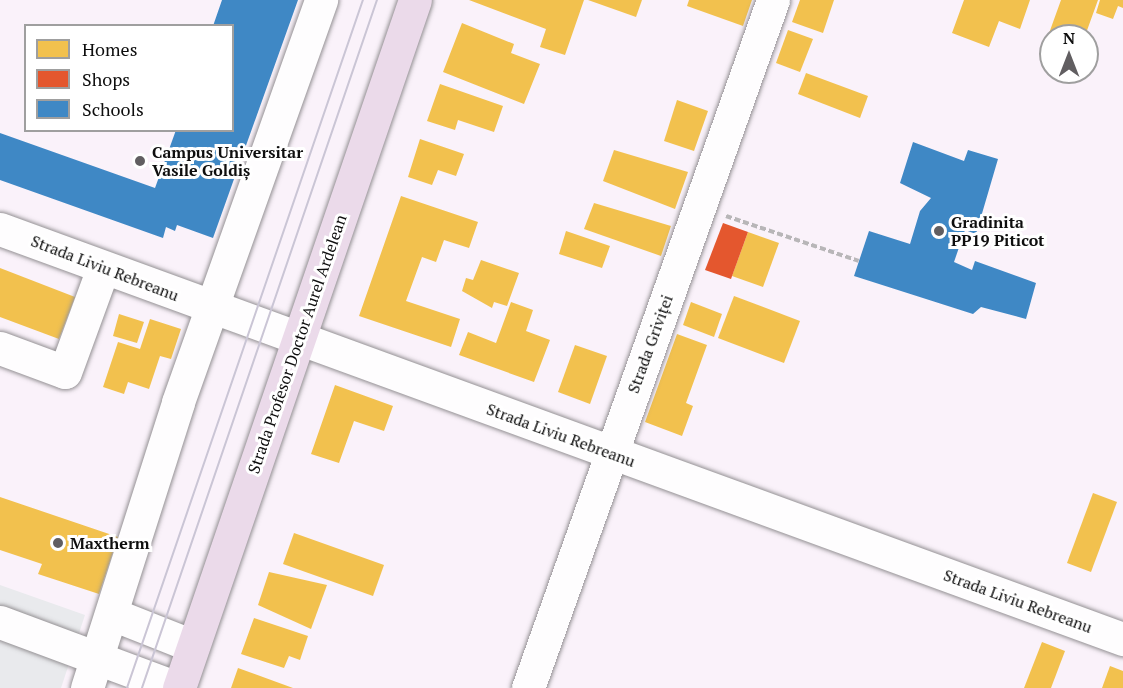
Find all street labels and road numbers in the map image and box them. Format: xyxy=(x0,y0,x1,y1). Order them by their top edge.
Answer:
street label: Strada Profesor Doctor Aurel Ardelean xyxy=(243,212,351,476)
street label: Strada Liviu Rebreanu xyxy=(28,231,182,305)
street label: Strada Griviței xyxy=(623,292,677,396)
street label: Strada Liviu Rebreanu xyxy=(484,399,638,471)
street label: Strada Liviu Rebreanu xyxy=(941,565,1095,637)

